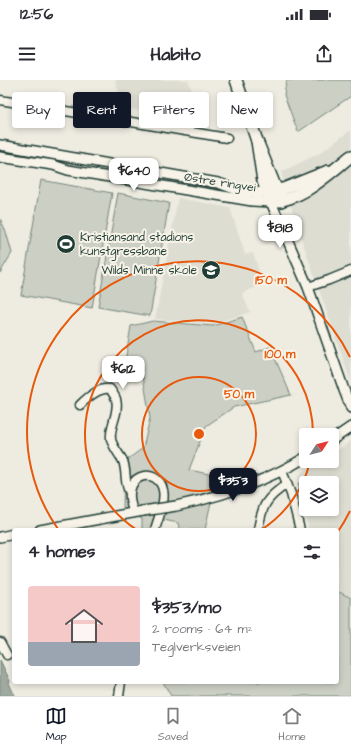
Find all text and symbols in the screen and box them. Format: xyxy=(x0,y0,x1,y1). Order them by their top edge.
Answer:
text: 12:56 xyxy=(20,4,53,25)
text: Habito xyxy=(150,42,201,67)
icon: menu xyxy=(16,43,38,65)
icon: share xyxy=(313,43,335,65)
chip: Buy xyxy=(12,92,65,128)
chip: Rent xyxy=(73,92,131,128)
chip: Filters xyxy=(139,92,209,128)
chip: New xyxy=(217,92,273,128)
pin: $640 xyxy=(110,158,158,192)
text: $640 xyxy=(118,162,150,180)
street label: Østre ringvei xyxy=(183,168,257,198)
pin: $818 xyxy=(256,215,304,249)
text: $818 xyxy=(267,219,293,237)
place label: Kristiansand stadions kunstgressbane xyxy=(80,229,193,261)
sports icon: Kristiansand stadions kunstgressbane xyxy=(55,233,77,255)
school or university icon: Wilds Minne skole xyxy=(200,259,222,281)
place label: Wilds Minne skole xyxy=(101,262,198,279)
text: 150 m xyxy=(255,272,288,289)
text: 100 m xyxy=(265,346,296,363)
pin: $612 xyxy=(99,356,147,390)
text: $612 xyxy=(111,360,135,378)
text: 50 m xyxy=(224,386,255,403)
centre of rings xyxy=(192,427,206,441)
north arrow xyxy=(299,428,339,468)
map controls xyxy=(299,428,339,516)
pin: $353 xyxy=(209,468,257,502)
text: $353 xyxy=(218,472,248,490)
button: layers xyxy=(299,476,339,516)
text: 4 homes xyxy=(28,540,95,564)
icon: filters xyxy=(301,541,323,563)
text: $353/mo xyxy=(152,596,221,620)
icon: home xyxy=(60,602,108,650)
text: 2 rooms · 64 m² xyxy=(152,620,253,638)
text: Teglverksveien xyxy=(152,638,241,656)
tab: Map xyxy=(45,705,67,744)
tab: Saved xyxy=(158,705,188,744)
tab: Home xyxy=(278,705,306,744)

